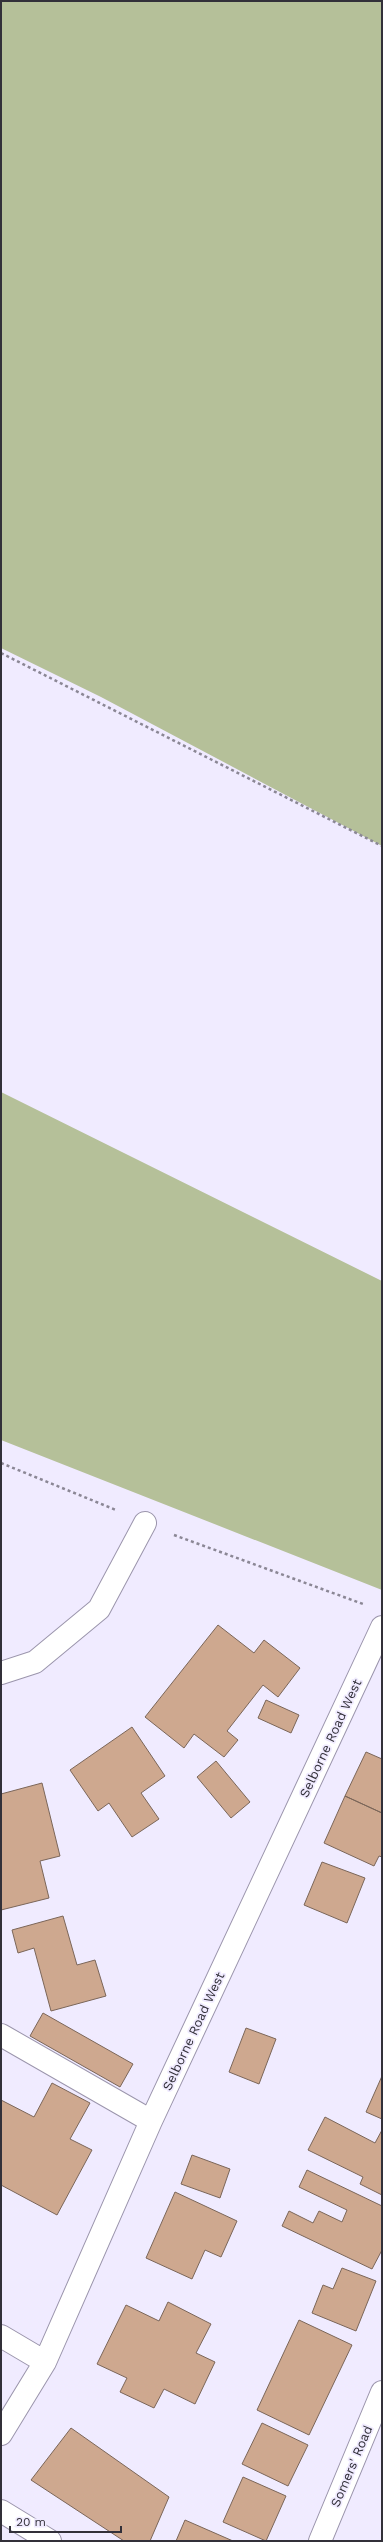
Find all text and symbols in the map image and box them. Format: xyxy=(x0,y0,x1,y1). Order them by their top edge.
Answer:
street label: Selborne Road West xyxy=(296,1676,365,1800)
street label: Selborne Road West xyxy=(159,1969,228,2093)
street label: Somers' Road xyxy=(328,2423,375,2509)
scale bar xyxy=(10,2508,121,2534)
text: 20 m xyxy=(16,2515,46,2529)

